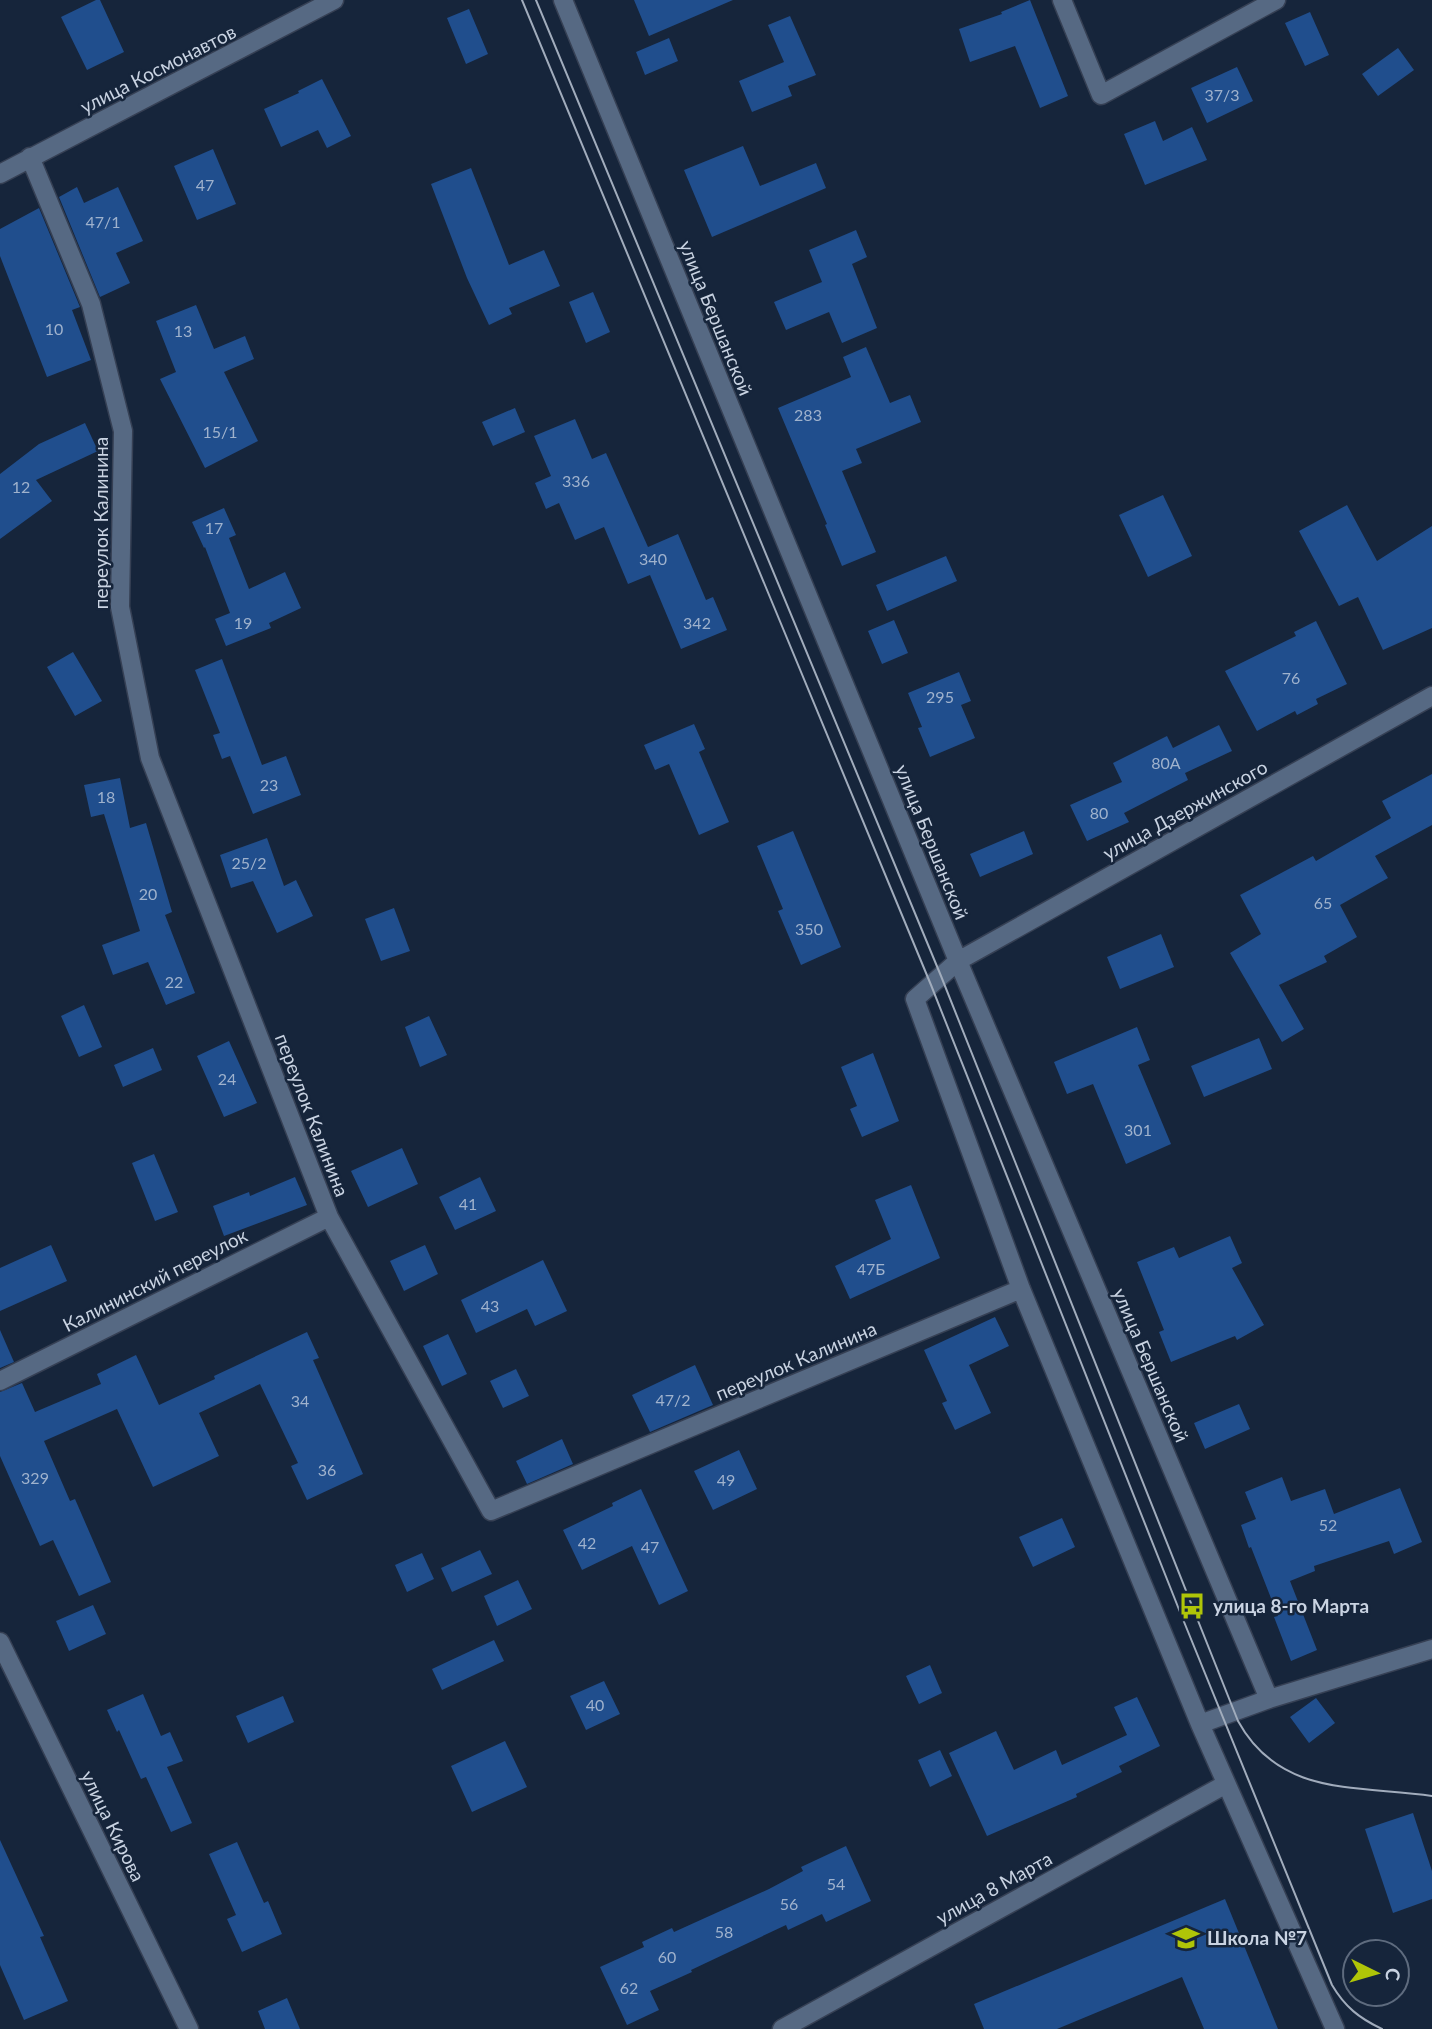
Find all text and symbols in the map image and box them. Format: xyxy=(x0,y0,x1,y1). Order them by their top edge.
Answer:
street label: улица Космонавтов xyxy=(76,19,239,118)
house number: 37/3 xyxy=(1204,85,1240,104)
house number: 47 xyxy=(196,175,214,194)
house number: 47/1 xyxy=(85,212,121,231)
street label: улица Бершанской xyxy=(675,237,758,399)
house number: 10 xyxy=(45,319,63,338)
house number: 13 xyxy=(174,321,192,340)
house number: 283 xyxy=(794,405,822,424)
house number: 15/1 xyxy=(202,422,238,441)
street label: переулок Калинина xyxy=(89,437,112,609)
house number: 336 xyxy=(562,471,590,490)
house number: 12 xyxy=(12,477,30,496)
house number: 17 xyxy=(205,518,223,537)
house number: 340 xyxy=(639,549,667,568)
house number: 19 xyxy=(234,613,252,632)
house number: 342 xyxy=(683,613,711,632)
house number: 76 xyxy=(1282,668,1300,687)
house number: 295 xyxy=(926,687,954,706)
house number: 80А xyxy=(1151,753,1181,772)
street label: улица Дзержинского xyxy=(1098,755,1271,864)
street label: улица Бершанской xyxy=(891,761,974,923)
house number: 23 xyxy=(260,775,278,794)
house number: 18 xyxy=(97,787,115,806)
house number: 80 xyxy=(1090,803,1108,822)
house number: 25/2 xyxy=(231,853,267,872)
house number: 20 xyxy=(139,884,157,903)
house number: 65 xyxy=(1314,893,1332,912)
house number: 350 xyxy=(795,919,823,938)
house number: 22 xyxy=(165,972,183,991)
street label: переулок Калинина xyxy=(271,1030,354,1199)
house number: 24 xyxy=(218,1069,236,1088)
house number: 301 xyxy=(1124,1120,1152,1139)
house number: 41 xyxy=(459,1194,477,1213)
street label: Калининский переулок xyxy=(59,1223,251,1336)
house number: 47Б xyxy=(857,1259,885,1278)
street label: улица Бершанской xyxy=(1109,1284,1194,1445)
house number: 43 xyxy=(481,1296,499,1315)
street label: переулок Калинина xyxy=(712,1316,880,1405)
house number: 47/2 xyxy=(655,1390,691,1409)
house number: 34 xyxy=(291,1391,309,1410)
house number: 36 xyxy=(318,1460,336,1479)
house number: 329 xyxy=(21,1468,49,1487)
house number: 49 xyxy=(717,1470,735,1489)
house number: 52 xyxy=(1319,1515,1337,1534)
house number: 42 xyxy=(578,1533,596,1552)
house number: 47 xyxy=(641,1537,659,1556)
bus stop icon: улица 8-го Марта xyxy=(1177,1591,1207,1621)
place label: улица 8-го Марта xyxy=(1213,1594,1369,1617)
house number: 40 xyxy=(586,1695,604,1714)
street label: улица Кирова xyxy=(77,1767,150,1885)
street label: улица 8 Марта xyxy=(932,1846,1056,1929)
house number: 54 xyxy=(827,1874,845,1893)
house number: 56 xyxy=(780,1894,798,1913)
house number: 58 xyxy=(715,1922,733,1941)
school or university icon: Школа №7 xyxy=(1171,1923,1201,1953)
place label: Школа №7 xyxy=(1207,1926,1307,1949)
north arrow xyxy=(1341,1938,1411,2008)
house number: 60 xyxy=(658,1947,676,1966)
text: С xyxy=(1381,1967,1405,1982)
house number: 62 xyxy=(620,1978,638,1997)

